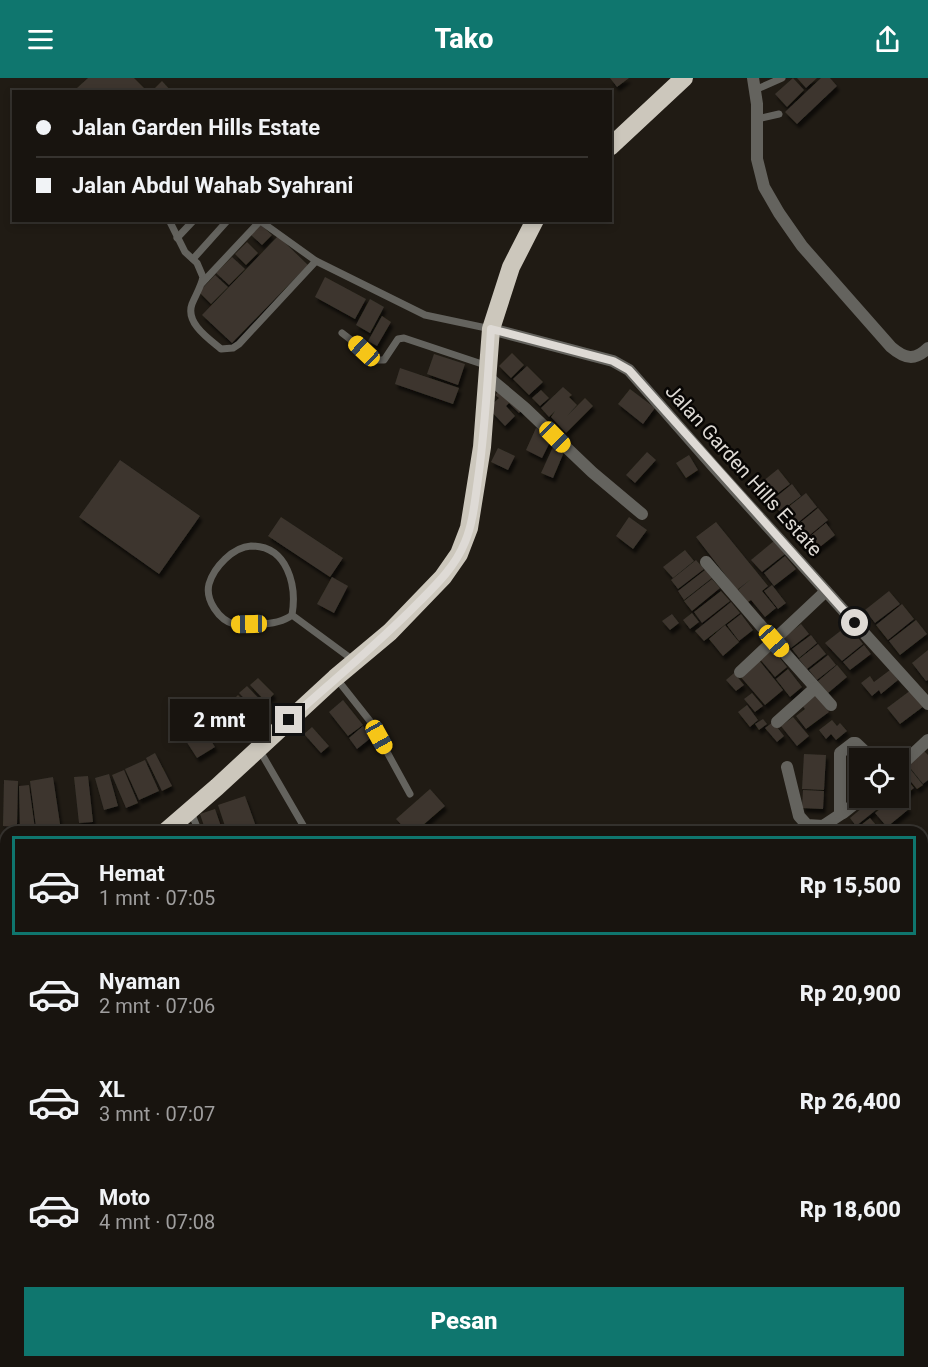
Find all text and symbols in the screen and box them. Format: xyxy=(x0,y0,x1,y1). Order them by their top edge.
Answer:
icon: menu xyxy=(24,23,57,56)
text: Tako xyxy=(435,23,494,55)
icon: share xyxy=(871,23,904,56)
text: Jalan Garden Hills Estate xyxy=(72,115,320,140)
text: Jalan Abdul Wahab Syahrani xyxy=(72,173,353,198)
car xyxy=(345,332,383,370)
street label: Jalan Garden Hills Estate xyxy=(660,379,828,561)
car xyxy=(536,418,574,456)
route start xyxy=(841,609,868,636)
car xyxy=(231,615,267,633)
car xyxy=(755,622,793,660)
callout: 2 mnt xyxy=(169,699,268,741)
route end xyxy=(275,706,302,733)
text: 2 mnt xyxy=(194,708,245,732)
car xyxy=(362,717,396,757)
map controls xyxy=(849,748,909,808)
button: locate xyxy=(849,748,909,808)
icon: car xyxy=(27,859,81,913)
text: Hemat xyxy=(99,861,165,886)
text: Rp 15,500 xyxy=(800,873,901,898)
text: 1 mnt · 07:05 xyxy=(99,886,215,910)
icon: car xyxy=(27,967,81,1021)
text: Nyaman xyxy=(99,969,180,994)
text: Rp 20,900 xyxy=(800,981,901,1006)
text: 2 mnt · 07:06 xyxy=(99,994,215,1018)
icon: car xyxy=(27,1075,81,1129)
text: XL xyxy=(99,1077,125,1102)
text: Rp 26,400 xyxy=(800,1089,901,1114)
text: 3 mnt · 07:07 xyxy=(99,1102,215,1126)
icon: car xyxy=(27,1183,81,1237)
text: Moto xyxy=(99,1185,150,1210)
text: Rp 18,600 xyxy=(800,1197,901,1222)
text: 4 mnt · 07:08 xyxy=(99,1210,215,1234)
button: Pesan xyxy=(24,1287,904,1356)

